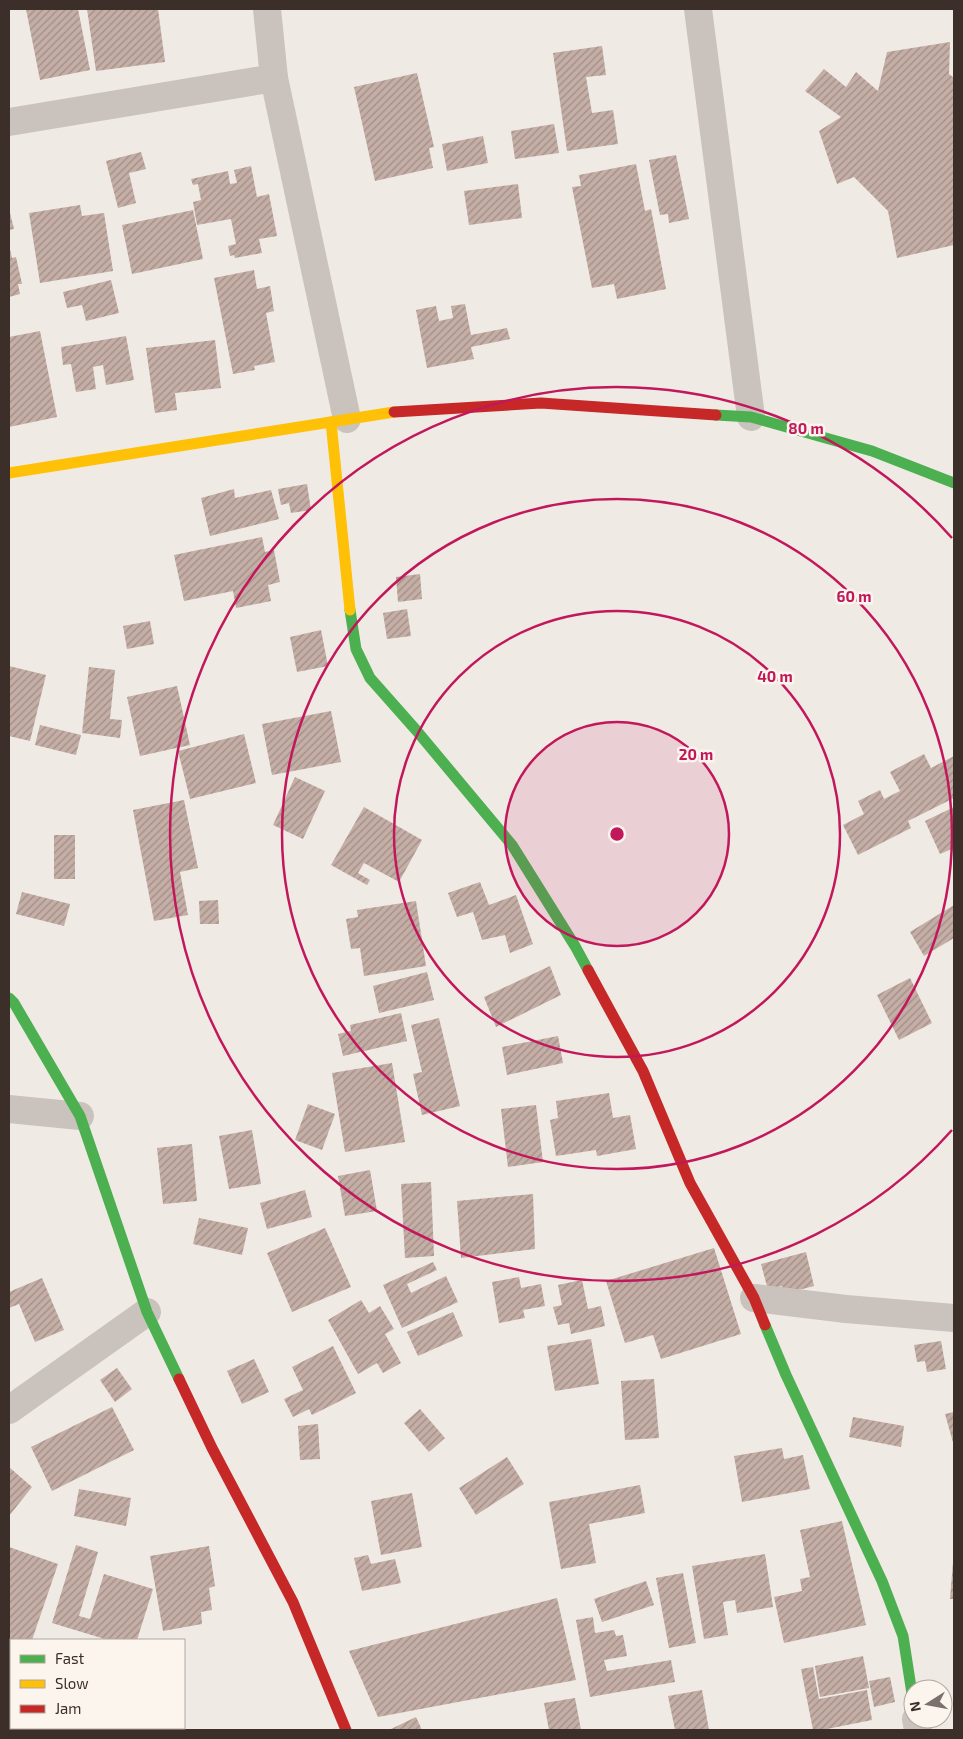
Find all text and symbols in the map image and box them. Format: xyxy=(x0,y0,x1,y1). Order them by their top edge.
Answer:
text: 80 m xyxy=(788,419,824,437)
text: 60 m xyxy=(837,587,871,605)
text: 40 m xyxy=(757,667,793,685)
text: 20 m xyxy=(679,745,713,763)
centre of rings xyxy=(608,825,626,843)
legend xyxy=(10,1639,185,1729)
text: Fast xyxy=(55,1649,85,1667)
text: Slow xyxy=(55,1674,89,1692)
north arrow xyxy=(903,1679,953,1729)
text: Jam xyxy=(55,1699,81,1717)
text: N xyxy=(905,1700,924,1713)

